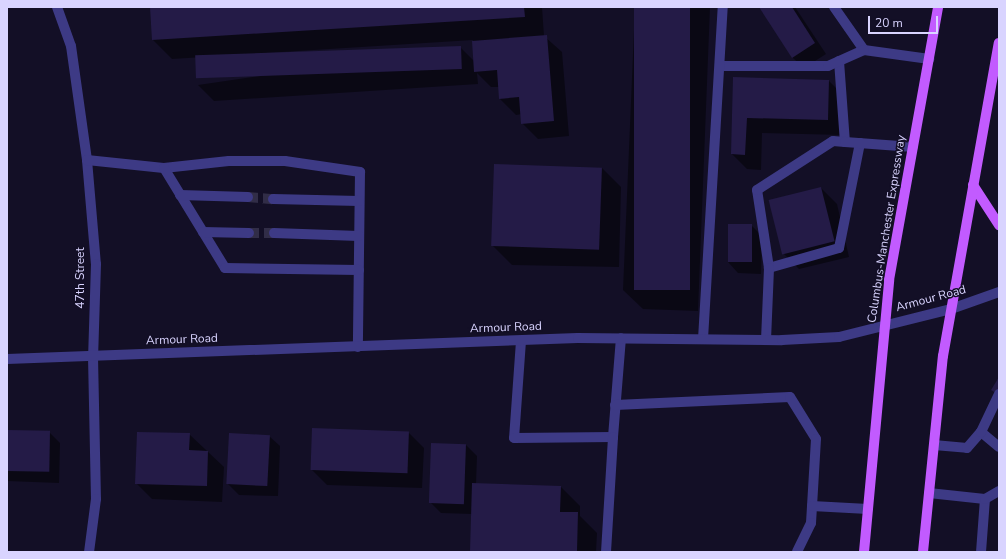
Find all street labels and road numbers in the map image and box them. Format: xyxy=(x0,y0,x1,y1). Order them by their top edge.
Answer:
street label: Columbus-Manchester Expressway xyxy=(865,134,909,324)
street label: 47th Street xyxy=(74,247,88,309)
street label: Armour Road xyxy=(894,283,968,315)
street label: Armour Road xyxy=(470,320,542,336)
street label: Armour Road xyxy=(146,332,218,348)

